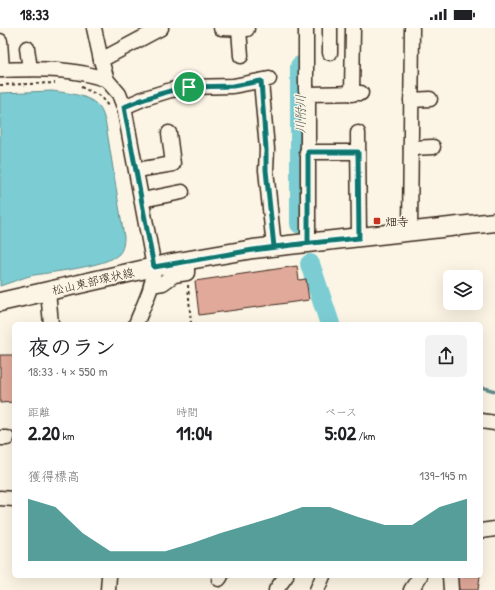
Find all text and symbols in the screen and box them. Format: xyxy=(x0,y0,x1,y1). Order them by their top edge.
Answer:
text: 18:33 xyxy=(20,4,49,25)
pin xyxy=(172,70,206,104)
icon: arrive xyxy=(178,76,200,98)
water label: 川附川 xyxy=(291,94,309,134)
place label: 畑寺 xyxy=(385,213,409,230)
marker: 畑寺 xyxy=(372,216,382,226)
street label: 松山東部環状線 xyxy=(50,263,136,299)
map controls xyxy=(443,270,483,310)
button: layers xyxy=(443,270,483,310)
text: 夜のラン xyxy=(28,332,116,362)
button: share xyxy=(425,335,467,377)
text: 18:33 · 4 × 550 m xyxy=(28,362,107,380)
text: 距離 xyxy=(28,405,50,419)
text: 時間 xyxy=(176,405,198,419)
text: ペース xyxy=(325,405,357,419)
text: 2.20 xyxy=(28,419,60,446)
text: 11:04 xyxy=(176,419,212,446)
text: 5:02 xyxy=(325,419,356,446)
text: km xyxy=(60,429,75,443)
text: /km xyxy=(356,429,375,443)
text: 139–145 m xyxy=(419,466,467,484)
text: 獲得標高 xyxy=(28,467,80,485)

